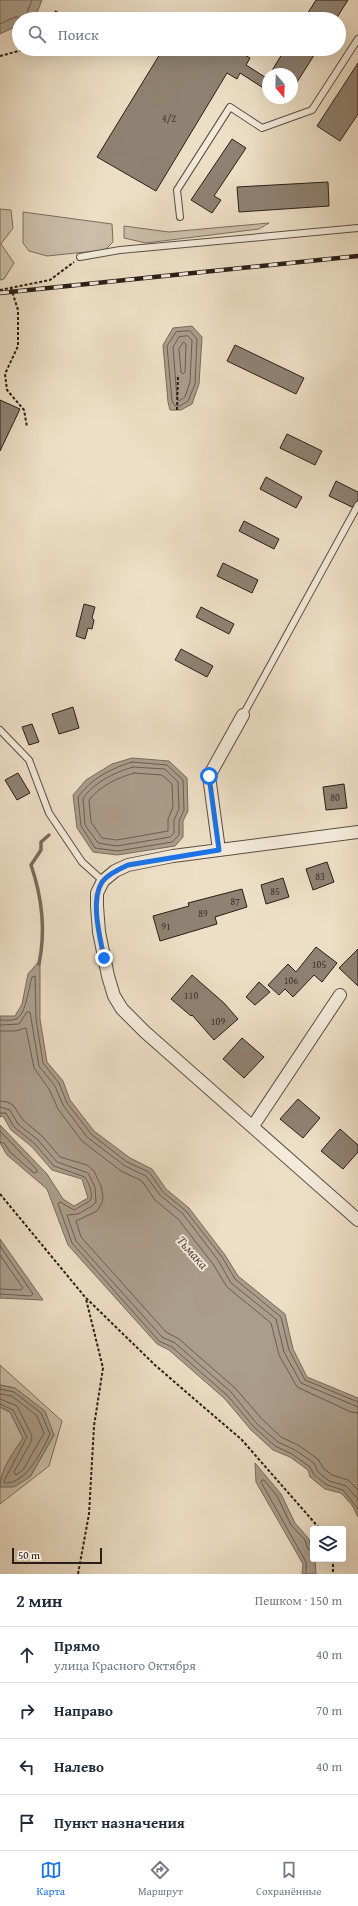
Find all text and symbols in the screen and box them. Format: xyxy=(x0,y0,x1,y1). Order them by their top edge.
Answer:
search box xyxy=(12,12,346,56)
icon: search xyxy=(26,23,48,45)
text: Поиск xyxy=(58,24,99,45)
north arrow xyxy=(262,68,298,104)
house number: 4/2 xyxy=(162,111,176,126)
route start xyxy=(200,767,218,785)
house number: 80 xyxy=(330,790,340,805)
house number: 83 xyxy=(315,869,325,884)
house number: 85 xyxy=(270,884,280,899)
house number: 87 xyxy=(230,894,240,909)
house number: 89 xyxy=(198,906,208,921)
house number: 91 xyxy=(161,919,171,934)
route end xyxy=(95,949,113,967)
house number: 105 xyxy=(312,957,326,972)
house number: 106 xyxy=(284,973,298,988)
house number: 110 xyxy=(184,988,198,1003)
house number: 109 xyxy=(211,1014,225,1029)
water label: Тьмака xyxy=(172,1231,213,1273)
map controls xyxy=(310,1526,346,1562)
button: layers xyxy=(310,1526,346,1562)
scale bar xyxy=(12,1546,102,1565)
text: 50 m xyxy=(18,1547,40,1563)
text: 2 мин xyxy=(16,1588,62,1613)
text: Пешком · 150 m xyxy=(255,1591,342,1610)
text: Прямо xyxy=(54,1635,100,1656)
icon: ahead xyxy=(16,1644,38,1666)
text: 40 m xyxy=(316,1645,342,1664)
text: улица Красного Октября xyxy=(54,1656,196,1675)
icon: right xyxy=(16,1700,38,1722)
text: Направо xyxy=(54,1700,113,1721)
text: 70 m xyxy=(316,1701,342,1720)
icon: left xyxy=(16,1756,38,1778)
text: Налево xyxy=(54,1756,104,1777)
text: 40 m xyxy=(316,1757,342,1776)
icon: arrive xyxy=(16,1812,38,1834)
text: Пункт назначения xyxy=(54,1812,185,1833)
tab: Карта xyxy=(36,1859,65,1899)
tab: Маршрут xyxy=(138,1859,183,1899)
tab: Сохранённые xyxy=(256,1859,321,1899)

